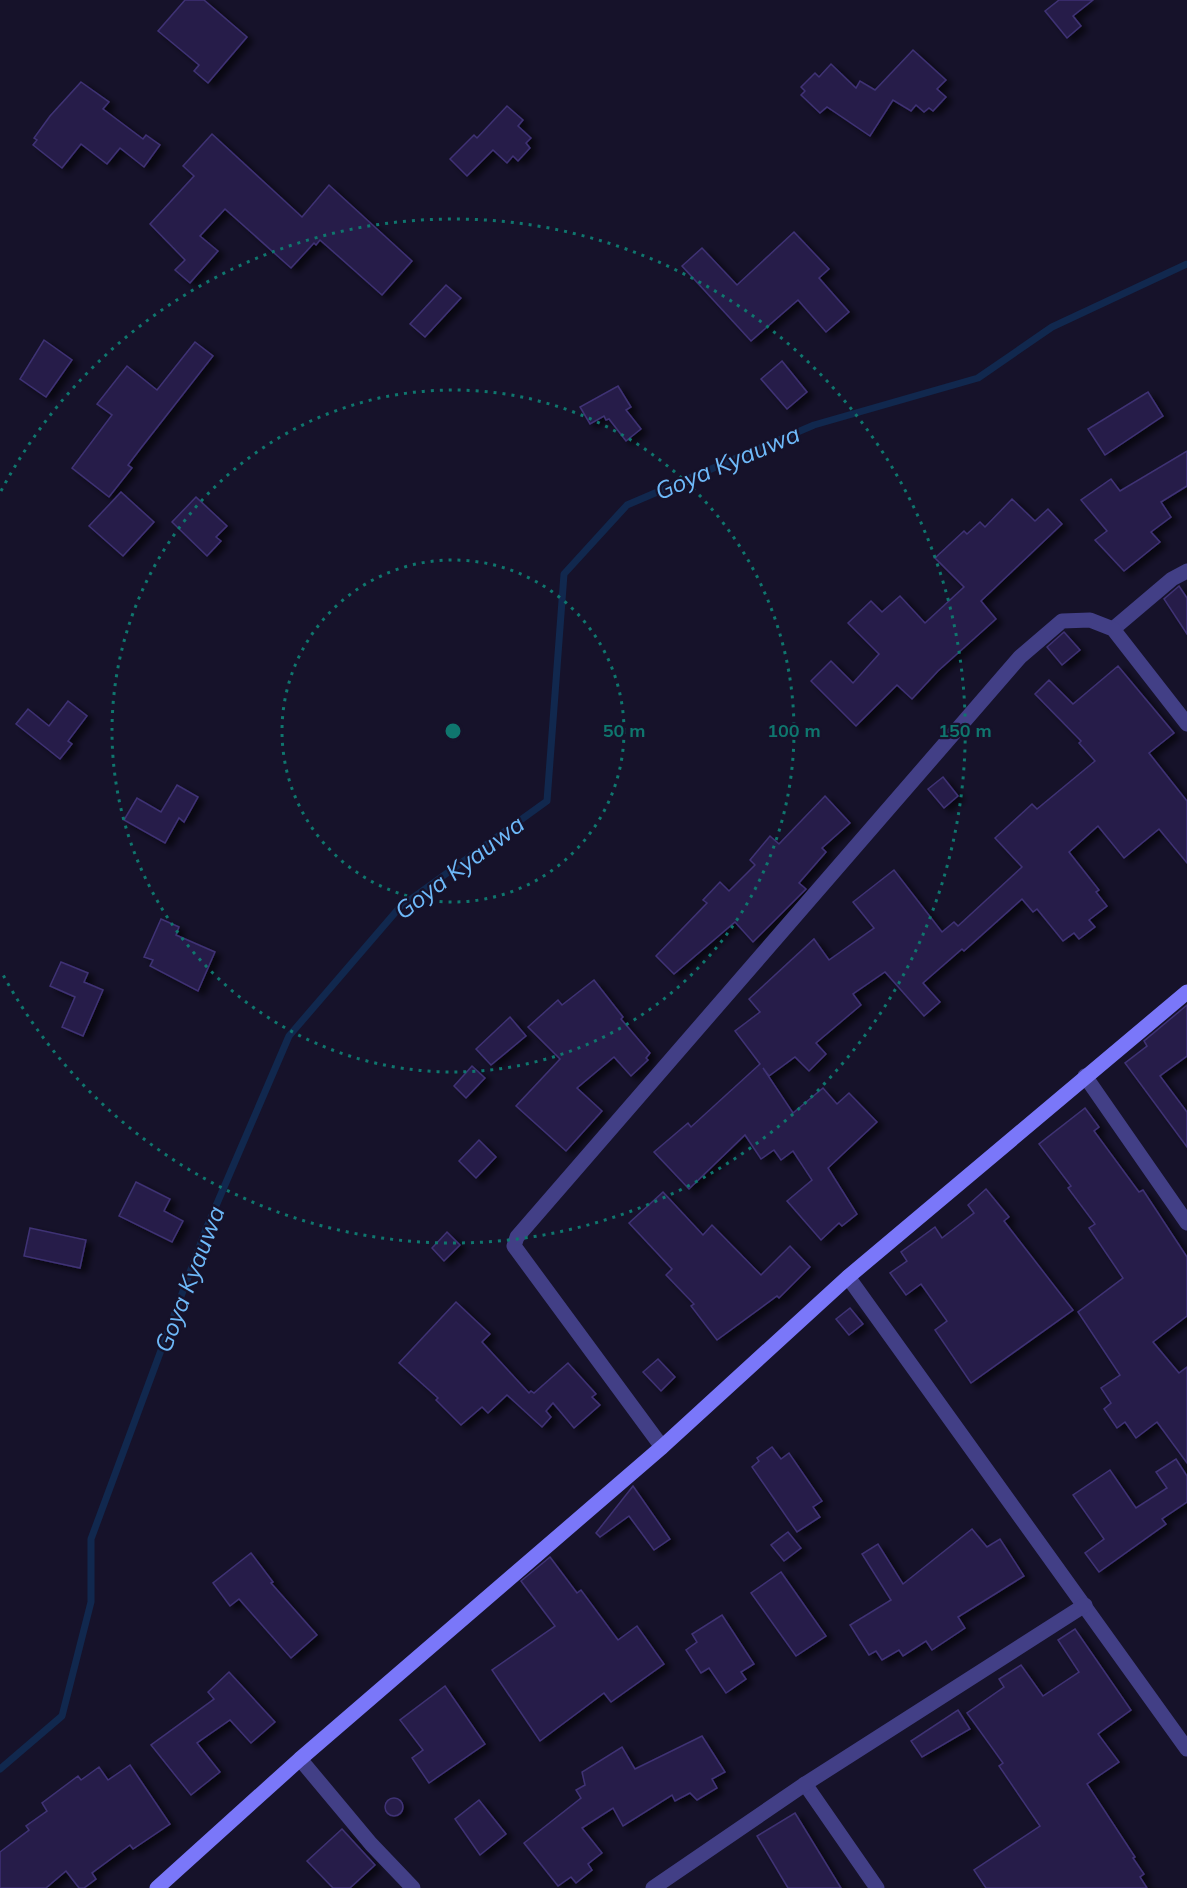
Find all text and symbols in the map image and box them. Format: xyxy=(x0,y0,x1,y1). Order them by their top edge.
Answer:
water label: Goya Kyauwa xyxy=(650,418,804,506)
text: 50 m xyxy=(603,719,645,742)
text: 100 m xyxy=(767,719,821,742)
text: 150 m xyxy=(938,719,992,742)
centre of rings xyxy=(443,721,463,741)
water label: Goya Kyauwa xyxy=(388,809,530,925)
water label: Goya Kyauwa xyxy=(147,1201,231,1357)

